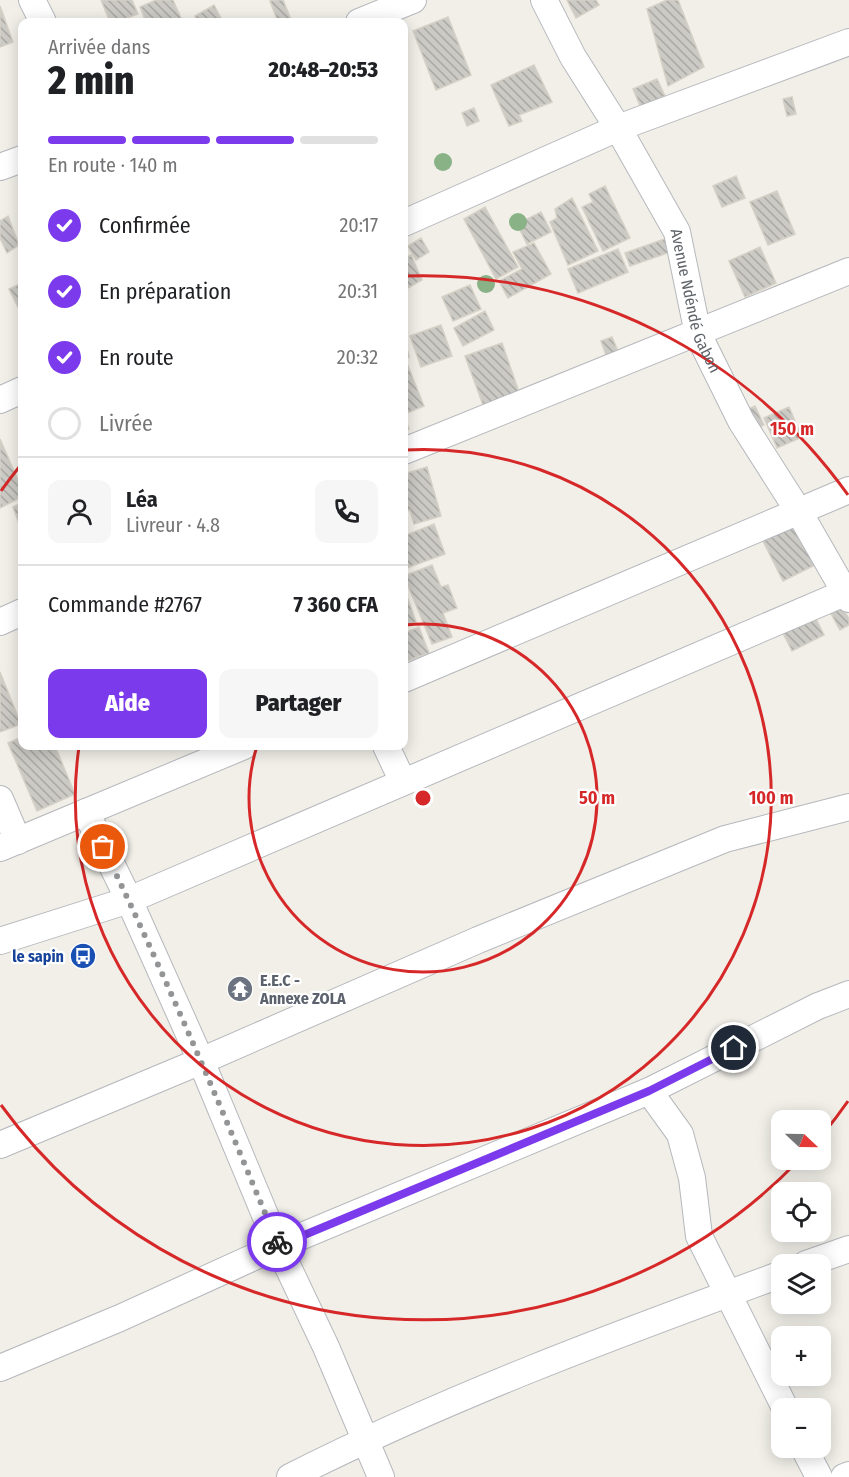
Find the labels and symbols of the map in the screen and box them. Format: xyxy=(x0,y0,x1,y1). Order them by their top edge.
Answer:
street label: Avenue Ndéndé Gabon xyxy=(667,227,725,376)
text: 150 m xyxy=(770,418,814,440)
text: 50 m xyxy=(579,787,615,809)
text: 100 m xyxy=(749,787,793,809)
centre of rings xyxy=(413,788,433,808)
pin xyxy=(77,821,128,872)
bus stop icon: le sapin xyxy=(68,941,98,971)
place label: le sapin xyxy=(12,947,64,966)
place label: E.E.C - Annexe ZOLA xyxy=(259,971,346,1008)
temple icon: E.E.C - Annexe ZOLA xyxy=(225,974,255,1004)
pin xyxy=(708,1022,759,1073)
north arrow xyxy=(771,1110,831,1170)
courier xyxy=(247,1212,307,1272)

